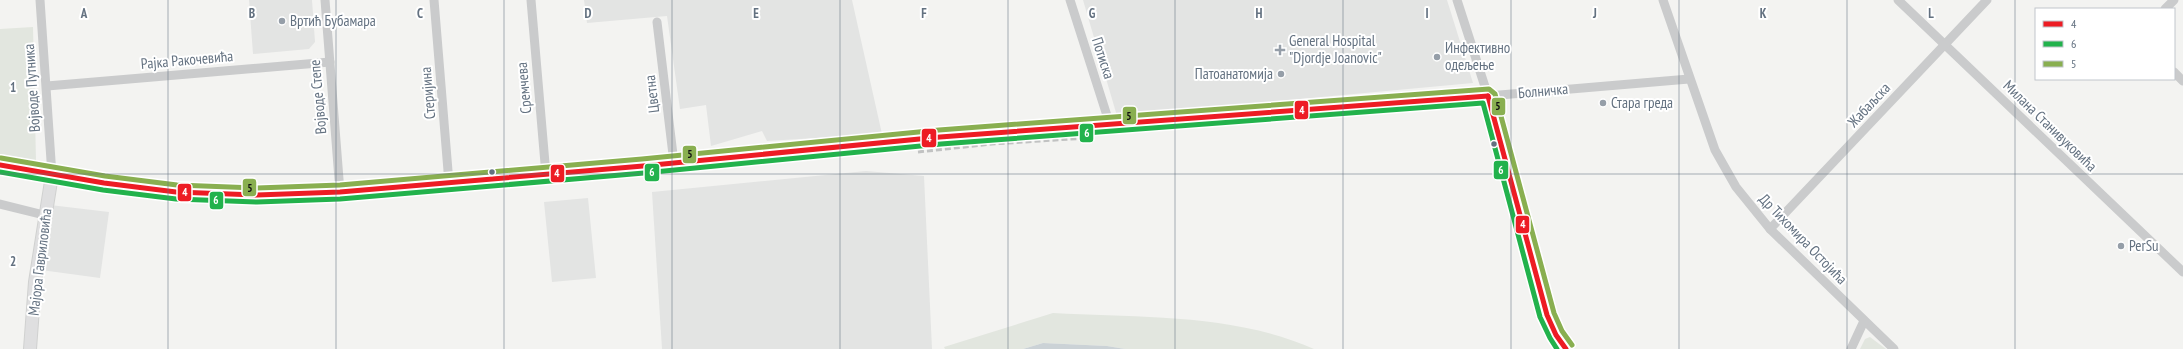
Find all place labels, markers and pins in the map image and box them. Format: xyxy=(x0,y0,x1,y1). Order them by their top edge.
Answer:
place label: Вртић Бубамара xyxy=(290,11,376,30)
marker: Вртић Бубамара xyxy=(277,16,287,26)
place label: General Hospital "Djordje Joanovic" xyxy=(1289,31,1382,67)
place label: Инфективно одељење xyxy=(1445,38,1510,74)
marker: General Hospital "Djordje Joanovic" xyxy=(1274,44,1286,56)
marker: Инфективно одељење xyxy=(1432,52,1442,62)
place label: Патоанатомија xyxy=(1195,64,1273,83)
marker: Патоанатомија xyxy=(1276,69,1286,79)
place label: Стара греда xyxy=(1611,93,1673,112)
marker: Стара греда xyxy=(1598,98,1608,108)
unlabelled marker xyxy=(1489,139,1499,149)
unlabelled marker xyxy=(487,167,497,177)
place label: PerSu xyxy=(2129,236,2159,255)
marker: PerSu xyxy=(2116,241,2126,251)

